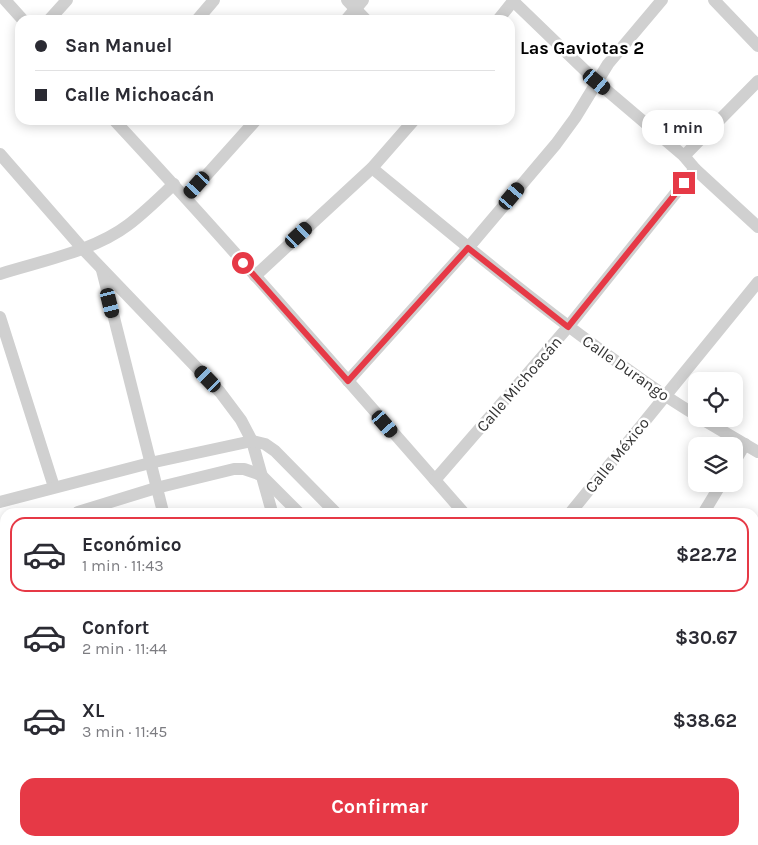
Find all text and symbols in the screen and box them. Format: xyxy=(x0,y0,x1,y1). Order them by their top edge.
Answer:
text: San Manuel xyxy=(65,35,172,57)
district label: Las Gaviotas 2 xyxy=(520,37,644,59)
car xyxy=(580,67,613,97)
text: Calle Michoacán xyxy=(65,84,214,106)
callout: 1 min xyxy=(643,110,725,146)
text: 1 min xyxy=(663,118,703,137)
car xyxy=(181,169,212,201)
route end xyxy=(673,172,695,194)
car xyxy=(496,180,527,212)
car xyxy=(282,219,315,251)
route start xyxy=(232,252,254,274)
car xyxy=(99,287,120,319)
street label: Calle Durango xyxy=(579,331,673,405)
street label: Calle Michoacán xyxy=(472,332,566,436)
car xyxy=(192,363,223,395)
map controls xyxy=(688,372,743,492)
button: locate xyxy=(688,372,743,427)
car xyxy=(369,408,400,440)
street label: Calle México xyxy=(581,414,653,496)
button: layers xyxy=(688,437,743,492)
icon: car xyxy=(22,532,67,577)
text: Económico xyxy=(82,534,182,556)
text: $22.72 xyxy=(676,544,737,566)
text: 1 min · 11:43 xyxy=(82,556,164,575)
icon: car xyxy=(22,615,67,660)
text: Confort xyxy=(82,617,149,639)
text: $30.67 xyxy=(675,627,737,649)
text: 2 min · 11:44 xyxy=(82,639,167,658)
icon: car xyxy=(22,698,67,743)
text: XL xyxy=(82,700,104,722)
text: $38.62 xyxy=(673,710,737,732)
text: 3 min · 11:45 xyxy=(82,722,167,741)
button: Confirmar xyxy=(20,778,739,836)

